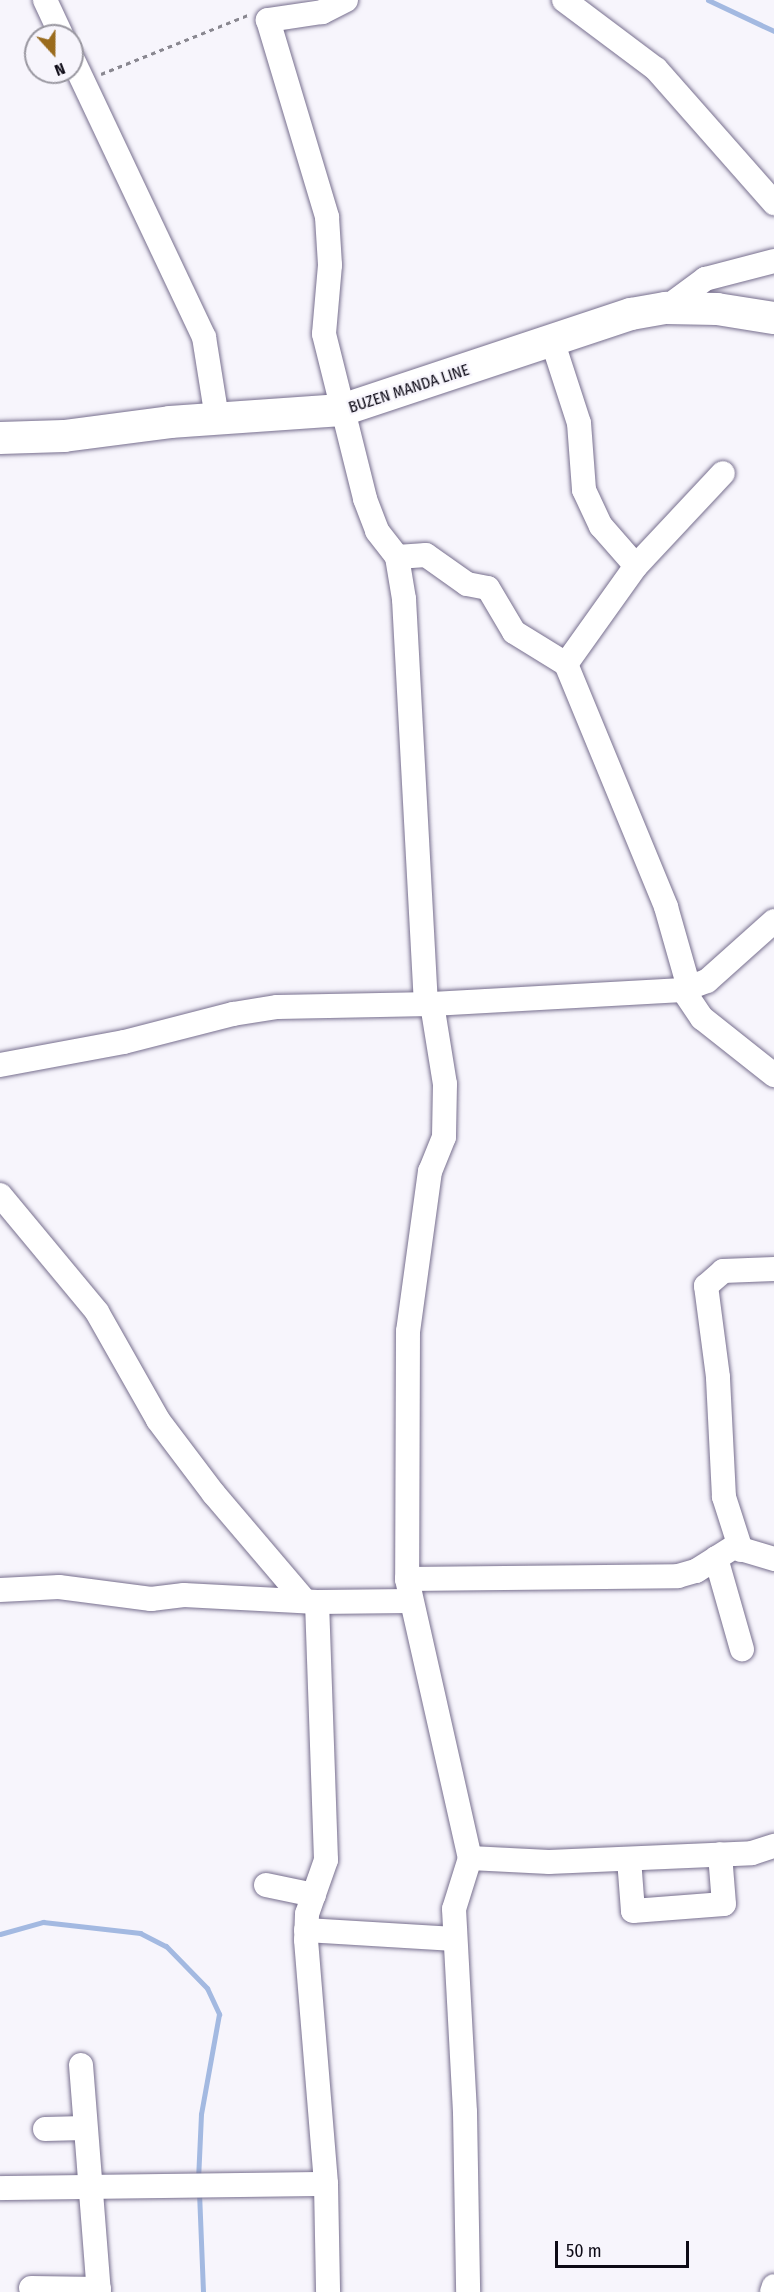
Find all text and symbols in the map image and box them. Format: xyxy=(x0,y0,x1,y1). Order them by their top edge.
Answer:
north arrow xyxy=(24,24,84,84)
text: N xyxy=(52,59,68,80)
street label: BUZEN MANDA LINE xyxy=(346,360,472,418)
scale bar xyxy=(558,2229,692,2267)
text: 50 m xyxy=(566,2240,602,2262)

